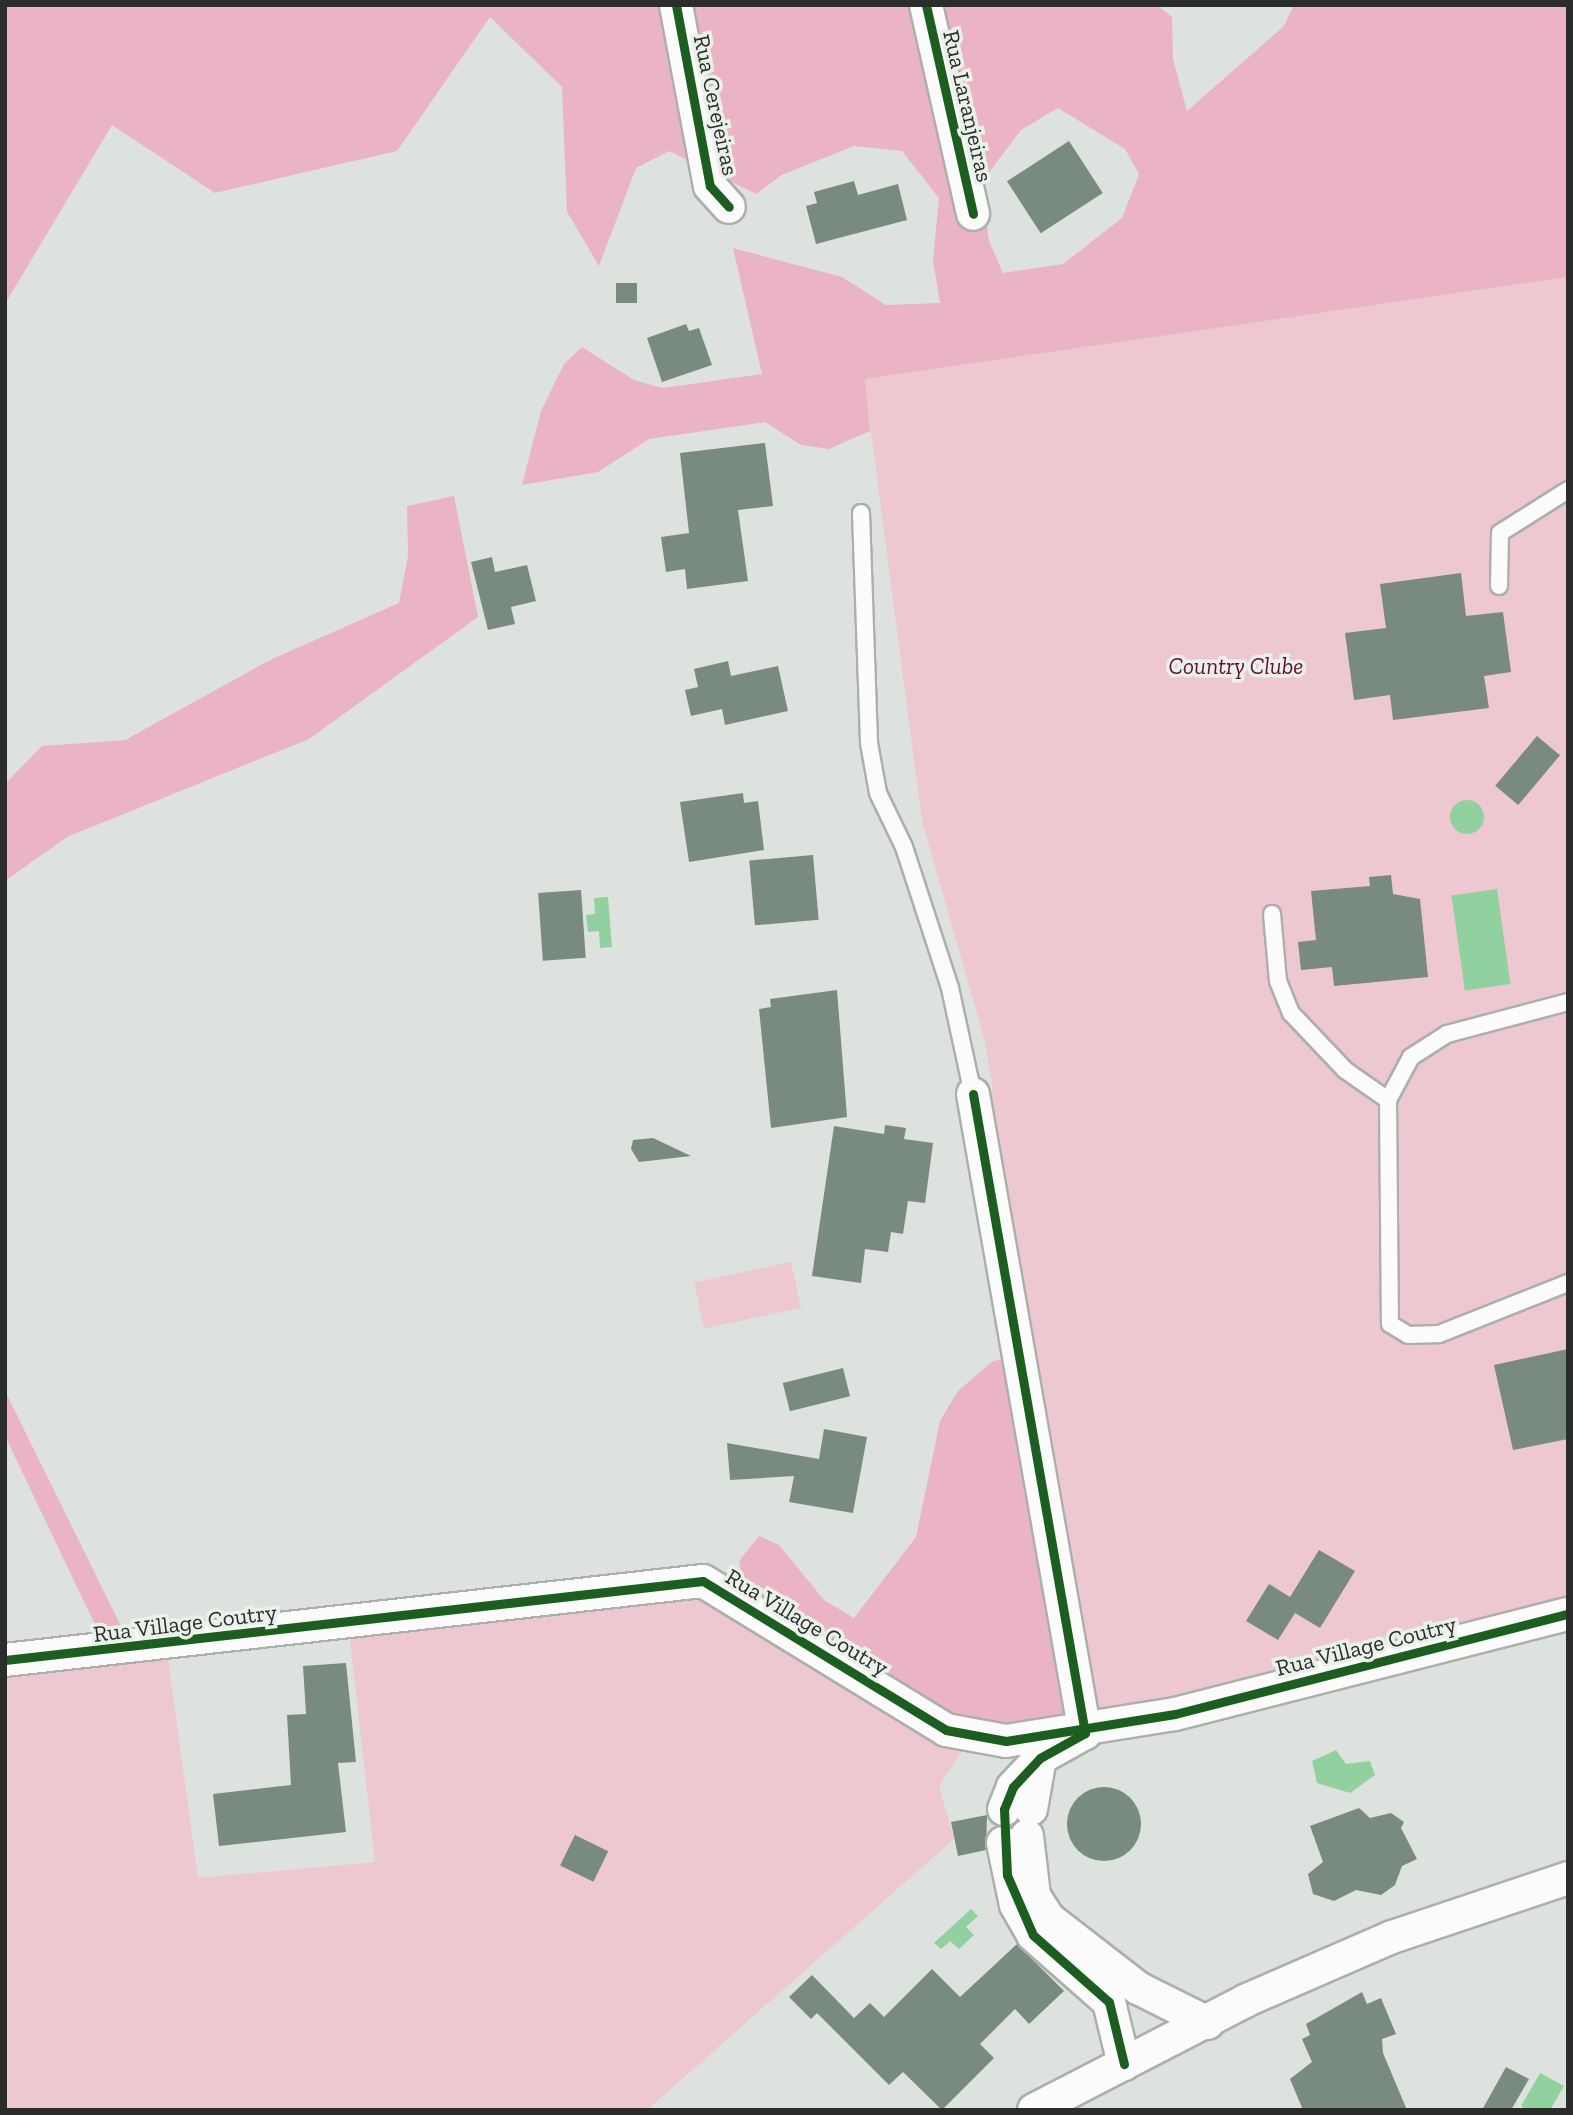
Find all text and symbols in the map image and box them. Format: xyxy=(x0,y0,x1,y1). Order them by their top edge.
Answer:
street label: Rua Laranjeiras xyxy=(937,27,999,185)
street label: Rua Cerejeiras xyxy=(688,32,744,178)
park label: Country Clube xyxy=(1169,652,1303,680)
street label: Rua Village Coutry xyxy=(720,1562,894,1682)
street label: Rua Village Coutry xyxy=(91,1598,279,1648)
street label: Rua Village Coutry xyxy=(1273,1610,1459,1682)

